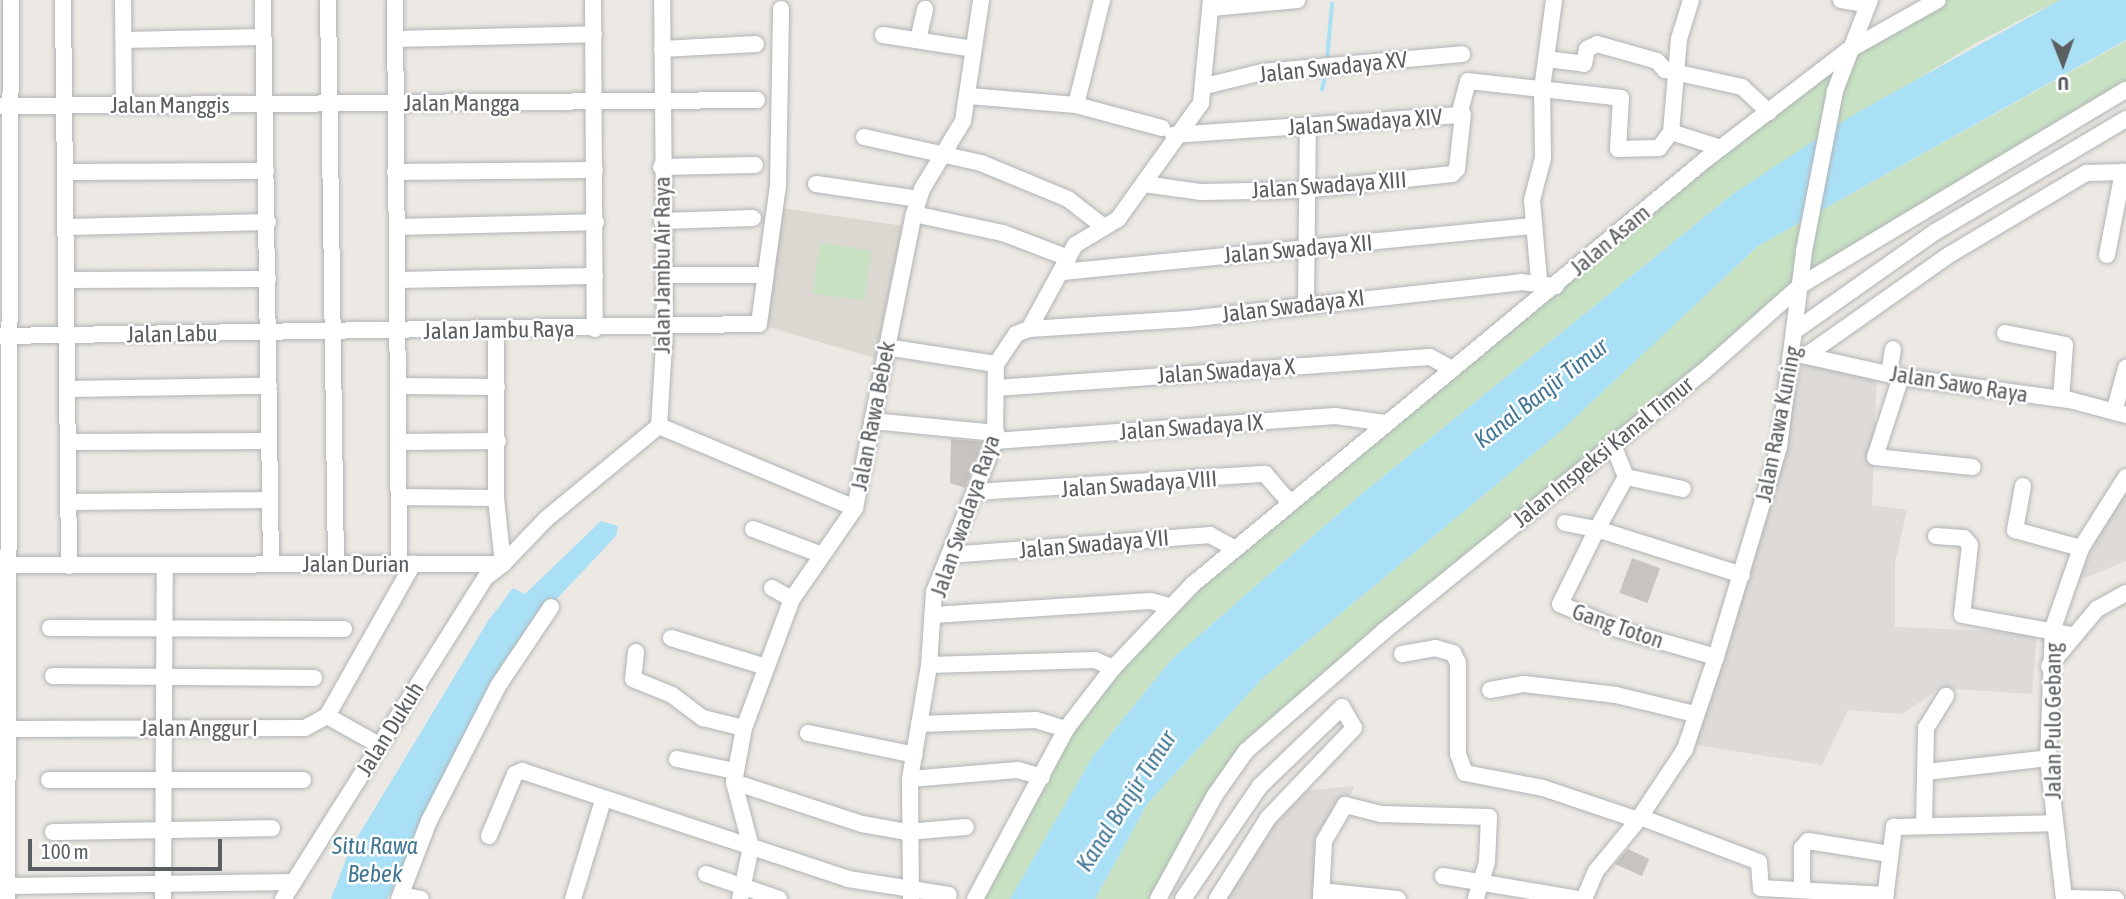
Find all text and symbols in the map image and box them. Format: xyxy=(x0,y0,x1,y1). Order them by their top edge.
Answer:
north arrow xyxy=(2028,28,2098,98)
street label: Jalan Swadaya XV xyxy=(1257,45,1409,89)
text: U xyxy=(2058,73,2069,95)
street label: Jalan Mangga xyxy=(404,89,520,117)
street label: Jalan Manggis xyxy=(110,91,230,119)
street label: Jalan Swadaya XIV xyxy=(1287,103,1443,141)
street label: Jalan Swadaya XIII xyxy=(1251,166,1407,204)
street label: Jalan Jambu Air Raya xyxy=(648,176,676,354)
street label: Jalan Asam xyxy=(1564,199,1656,281)
street label: Jalan Swadaya XII xyxy=(1222,229,1374,269)
street label: Jalan Swadaya XI xyxy=(1220,284,1366,328)
street label: Jalan Jambu Raya xyxy=(423,315,575,345)
street label: Jalan Labu xyxy=(126,319,218,349)
water label: Kanal Banjir Timur xyxy=(1468,332,1614,454)
street label: Jalan Rawa Bebek xyxy=(845,339,901,493)
street label: Jalan Rawa Kuning xyxy=(1749,344,1807,504)
street label: Jalan Swadaya X xyxy=(1156,352,1296,390)
street label: Jalan Sawo Raya xyxy=(1888,359,2030,409)
street label: Jalan Inspeksi Kanal Timur xyxy=(1507,371,1699,533)
street label: Jalan Swadaya IX xyxy=(1118,408,1264,446)
street label: Jalan Swadaya Raya xyxy=(924,431,1006,601)
street label: Jalan Swadaya VIII xyxy=(1060,465,1218,503)
street label: Jalan Swadaya VII xyxy=(1018,524,1170,564)
street label: Jalan Durian xyxy=(302,550,410,578)
street label: Gang Toton xyxy=(1569,597,1667,655)
street label: Jalan Pulo Gebang xyxy=(2039,643,2067,799)
street label: Jalan Dukuh xyxy=(350,677,430,781)
street label: Jalan Anggur I xyxy=(140,714,258,742)
water label: Kanal Banjir Timur xyxy=(1070,725,1182,877)
scale bar xyxy=(32,825,226,869)
water label: Situ Rawa Bebek xyxy=(332,832,418,888)
text: 100 m xyxy=(41,839,89,863)

